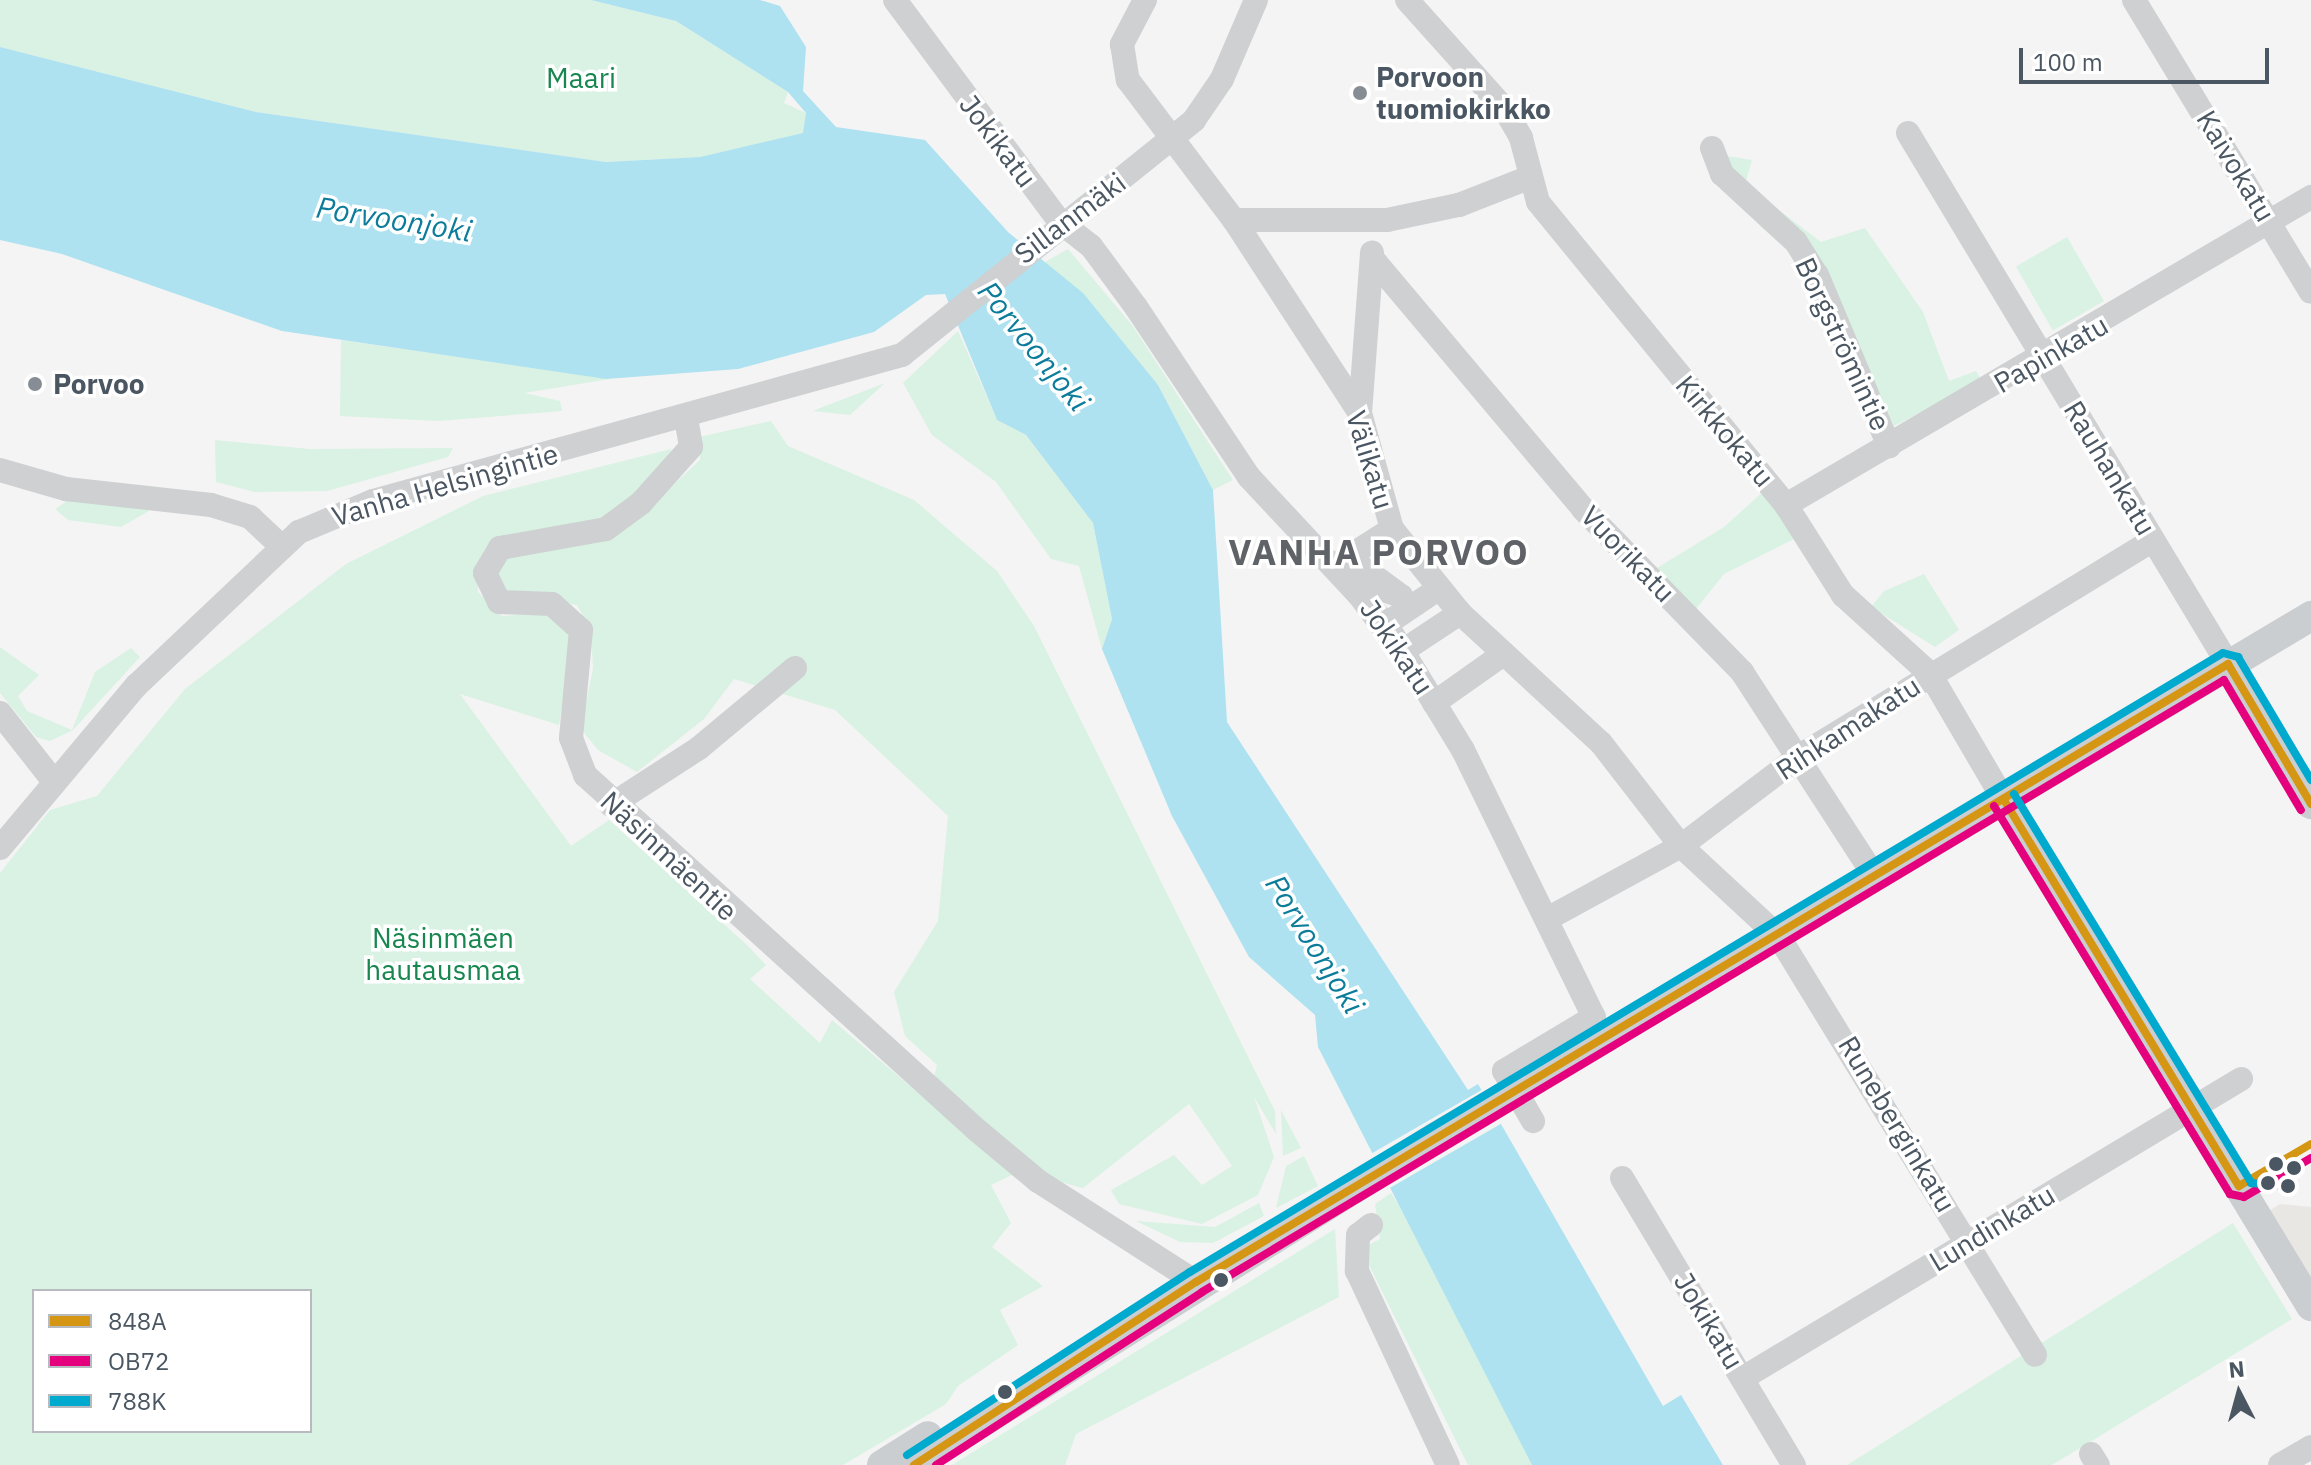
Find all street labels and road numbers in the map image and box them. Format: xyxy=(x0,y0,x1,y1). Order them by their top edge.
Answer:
street label: Jokikatu xyxy=(952,88,1044,194)
street label: Kaivokatu xyxy=(2190,104,2282,228)
street label: Sillanmäki xyxy=(1008,165,1132,271)
street label: Borgströmintie xyxy=(1788,252,1898,436)
street label: Papinkatu xyxy=(1988,308,2114,400)
street label: Kirkkokatu xyxy=(1669,368,1781,494)
street label: Rauhankatu xyxy=(2057,395,2163,541)
street label: Välikatu xyxy=(1339,407,1401,513)
street label: Vanha Helsingintie xyxy=(328,437,562,533)
street label: Vuorikatu xyxy=(1574,499,1682,609)
street label: Jokikatu xyxy=(1353,593,1441,701)
street label: Rihkamakatu xyxy=(1770,669,1926,787)
street label: Näsinmäentie xyxy=(594,784,744,928)
street label: Runeberginkatu xyxy=(1831,1030,1963,1218)
street label: Lundinkatu xyxy=(1923,1178,2061,1278)
street label: Jokikatu xyxy=(1667,1266,1751,1376)

